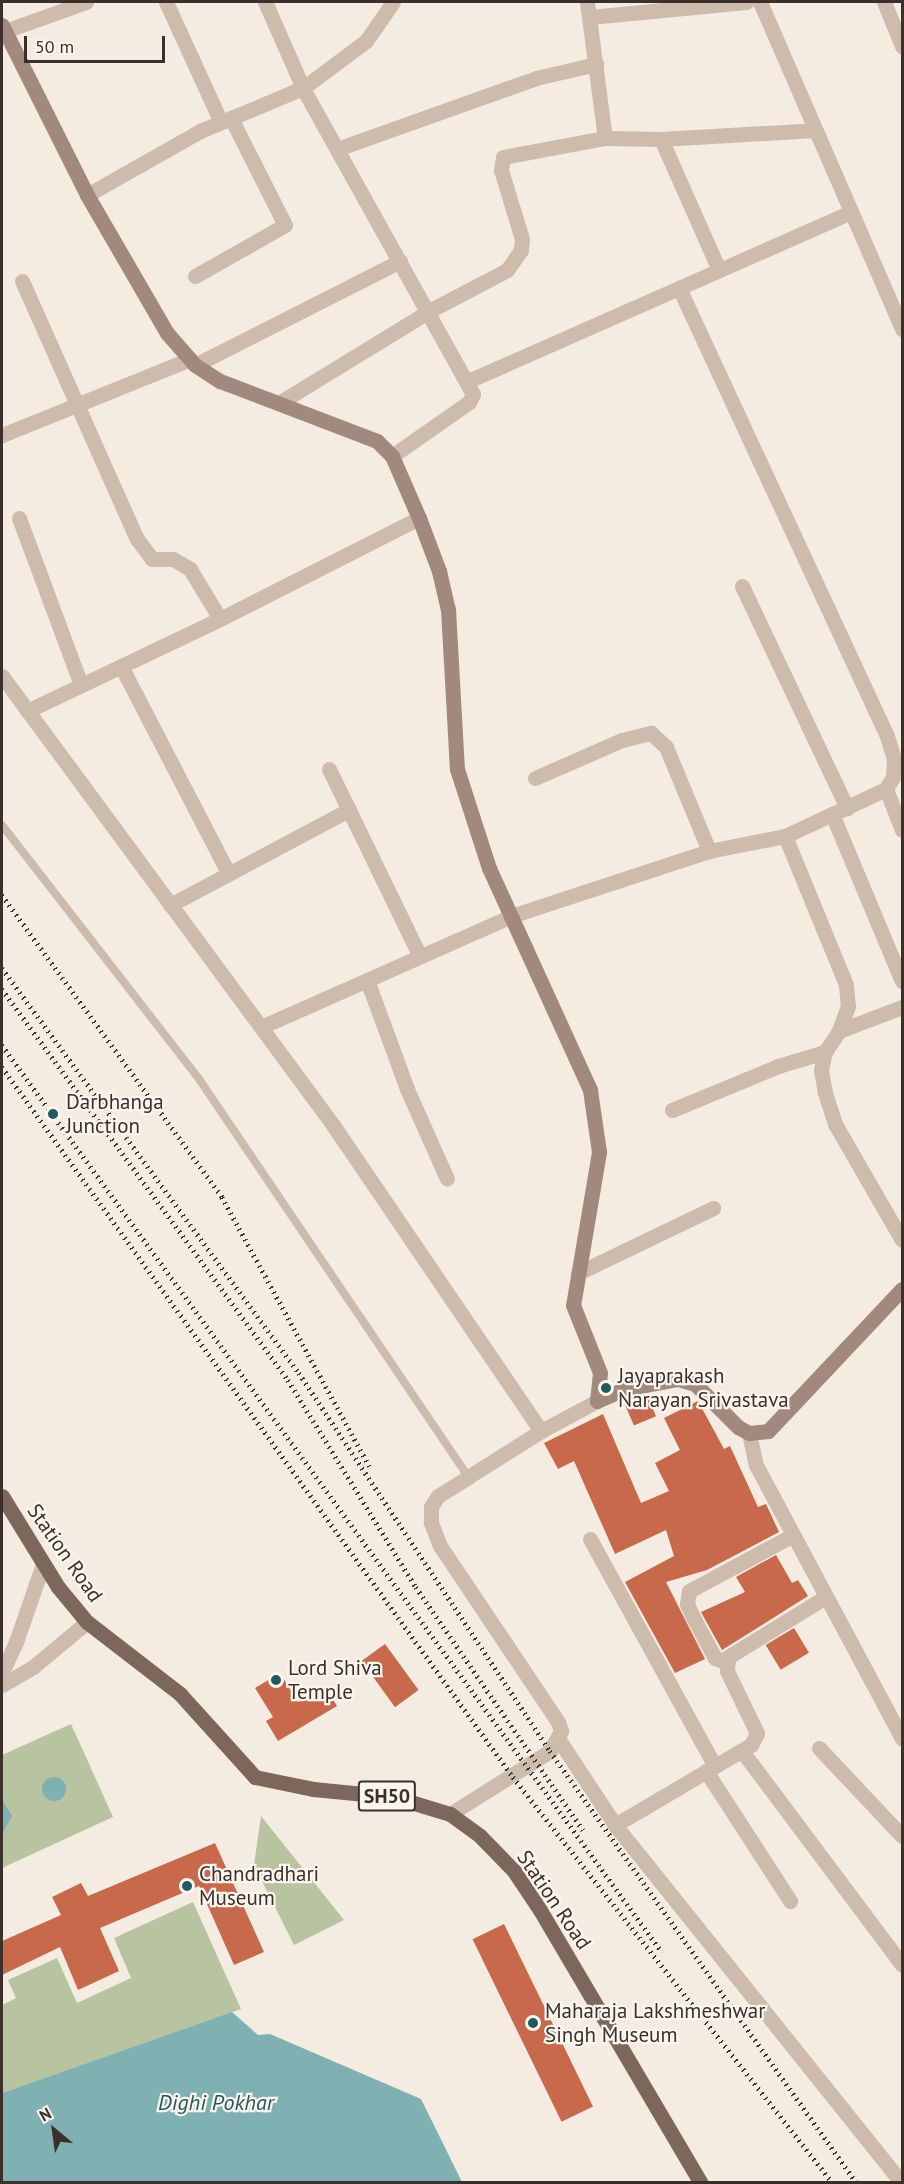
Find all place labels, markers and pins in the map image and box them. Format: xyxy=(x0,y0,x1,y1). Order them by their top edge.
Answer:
place label: Darbhanga Junction xyxy=(66,1089,164,1139)
marker: Darbhanga Junction xyxy=(44,1105,62,1123)
place label: Jayaprakash Narayan Srivastava xyxy=(618,1363,789,1413)
marker: Jayaprakash Narayan Srivastava xyxy=(599,1381,613,1395)
place label: Lord Shiva Temple xyxy=(288,1655,382,1705)
marker: Lord Shiva Temple xyxy=(269,1673,283,1687)
place label: Chandradhari Museum xyxy=(199,1861,319,1911)
marker: Chandradhari Museum xyxy=(180,1879,194,1893)
place label: Maharaja Lakshmeshwar Singh Museum xyxy=(545,1998,765,2048)
marker: Maharaja Lakshmeshwar Singh Museum xyxy=(526,2016,540,2030)

